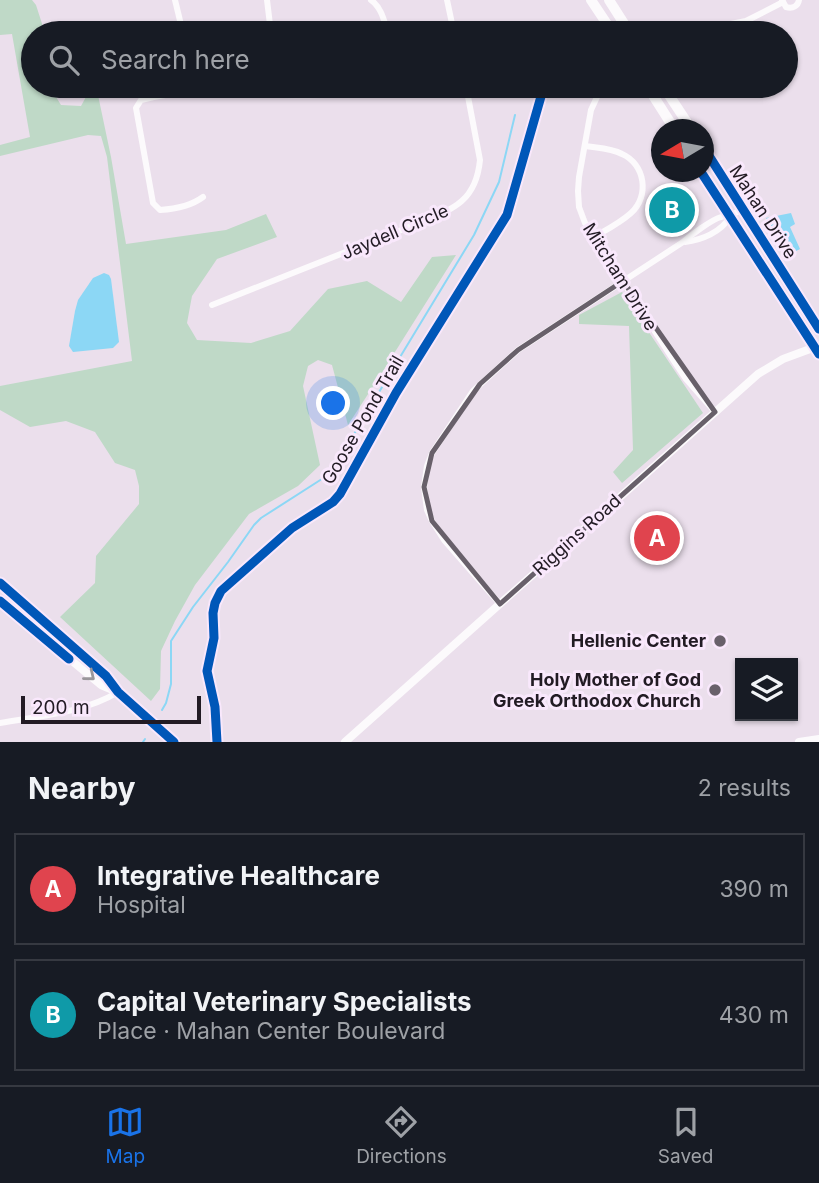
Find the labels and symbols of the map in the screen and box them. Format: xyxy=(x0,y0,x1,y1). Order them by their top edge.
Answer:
north arrow xyxy=(651,119,714,182)
street label: Mahan Drive xyxy=(725,161,801,263)
pin: B xyxy=(649,184,695,236)
street label: Jaydell Circle xyxy=(338,200,452,264)
street label: Mitcham Drive xyxy=(579,219,662,334)
street label: Goose Pond Trail xyxy=(317,352,408,488)
your location xyxy=(316,386,350,420)
street label: Riggins Road xyxy=(528,490,625,580)
pin: A xyxy=(634,512,680,564)
place label: Hellenic Center xyxy=(571,630,706,651)
marker: Hellenic Center xyxy=(712,633,728,649)
one-way arrow xyxy=(82,668,95,680)
place label: Holy Mother of God Greek Orthodox Church xyxy=(493,669,701,711)
marker: Holy Mother of God Greek Orthodox Church xyxy=(707,682,723,698)
scale bar xyxy=(21,693,201,725)

